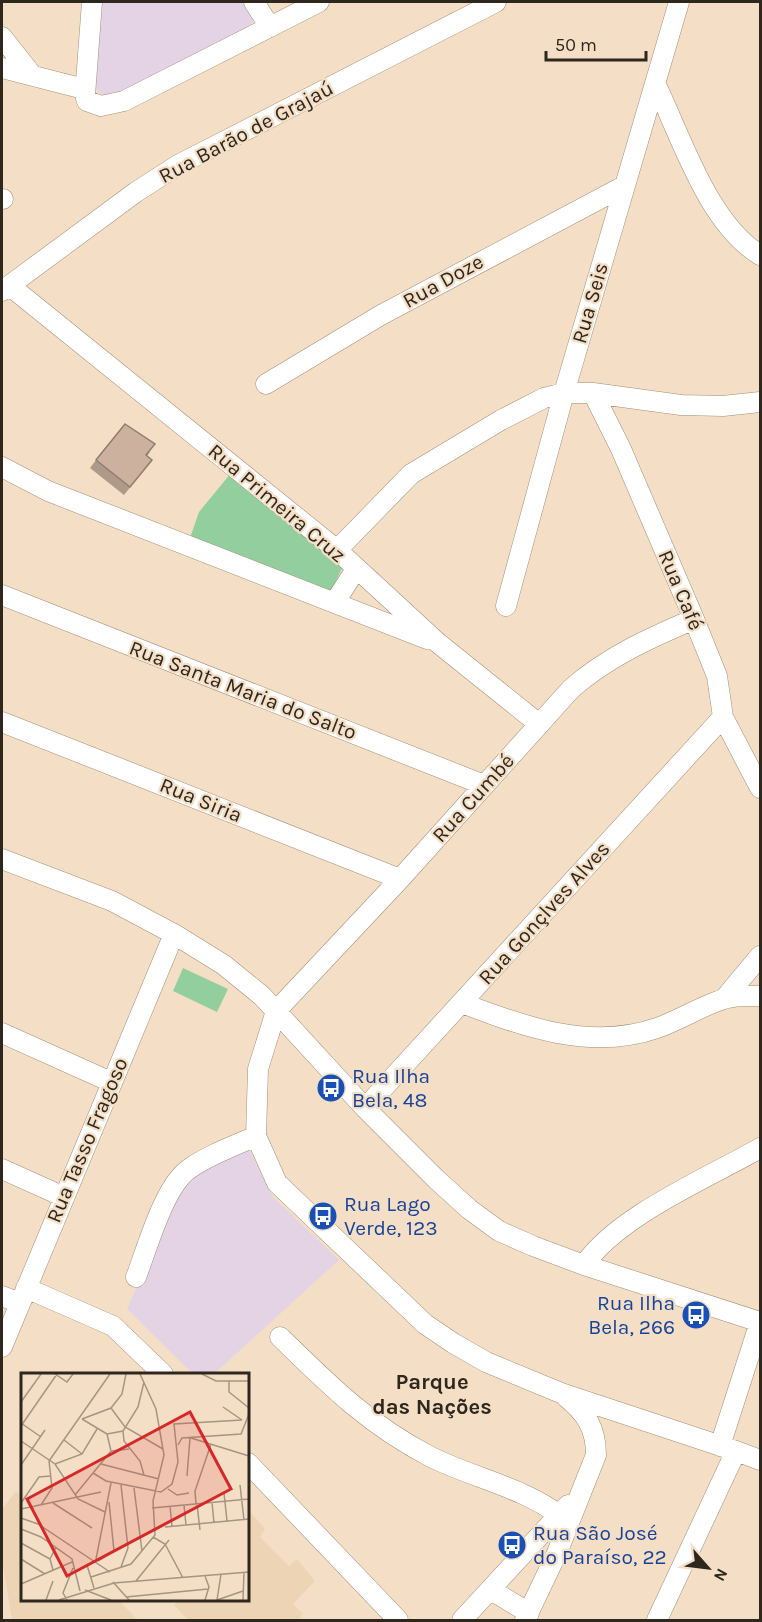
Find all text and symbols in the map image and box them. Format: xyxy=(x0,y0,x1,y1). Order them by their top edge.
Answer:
scale bar xyxy=(546,24,646,62)
text: 50 m xyxy=(555,34,597,56)
street label: Rua Barão de Grajaú xyxy=(155,76,337,188)
street label: Rua Doze xyxy=(399,249,487,313)
street label: Rua Seis xyxy=(567,260,613,346)
street label: Rua Primeira Cruz xyxy=(204,439,350,567)
street label: Rua Café xyxy=(653,546,709,634)
street label: Rua Santa Maria do Salto xyxy=(126,635,360,745)
street label: Rua Cumbé xyxy=(427,749,519,847)
street label: Rua Siria xyxy=(156,773,246,827)
street label: Rua Gonçlves Alves xyxy=(473,837,615,989)
street label: Rua Tasso Fragoso xyxy=(41,1054,133,1226)
place label: Rua Ilha Bela, 48 xyxy=(352,1064,430,1112)
bus stop icon: Rua Ilha Bela, 48 xyxy=(315,1072,347,1104)
place label: Rua Lago Verde, 123 xyxy=(344,1192,438,1240)
bus stop icon: Rua Lago Verde, 123 xyxy=(307,1200,339,1232)
place label: Rua Ilha Bela, 266 xyxy=(588,1291,675,1339)
bus stop icon: Rua Ilha Bela, 266 xyxy=(680,1299,712,1331)
district label: Parque das Nações xyxy=(372,1369,492,1420)
inset map xyxy=(21,1373,249,1601)
place label: Rua São José do Paraíso, 22 xyxy=(533,1521,667,1569)
bus stop icon: Rua São José do Paraíso, 22 xyxy=(496,1529,528,1561)
north arrow xyxy=(678,1538,738,1598)
text: N xyxy=(710,1565,732,1584)

